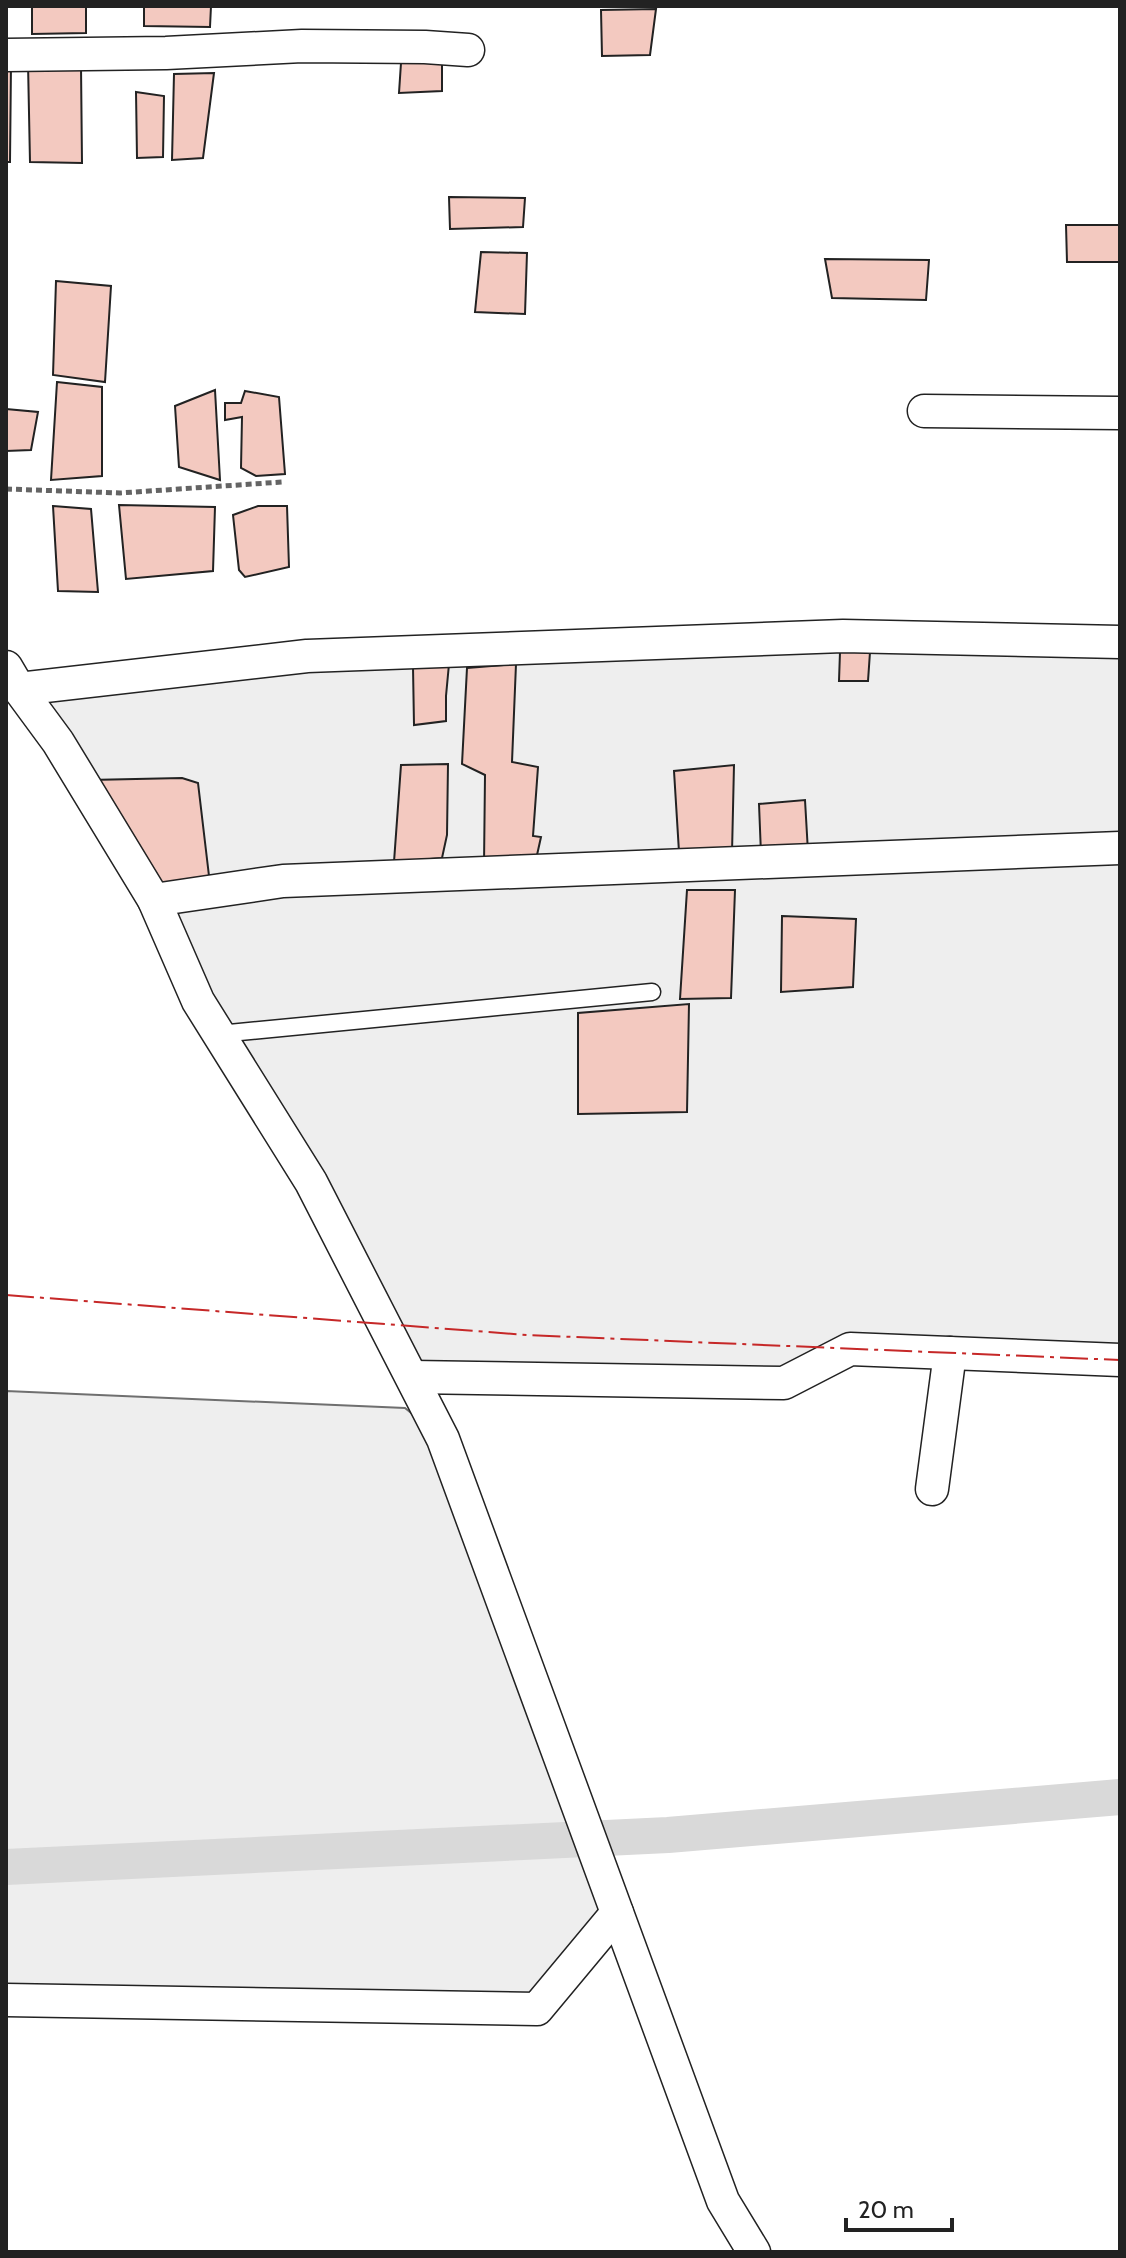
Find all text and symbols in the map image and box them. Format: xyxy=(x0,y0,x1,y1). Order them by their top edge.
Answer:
scale bar xyxy=(846,2182,952,2232)
text: 20 m xyxy=(858,2195,914,2224)

